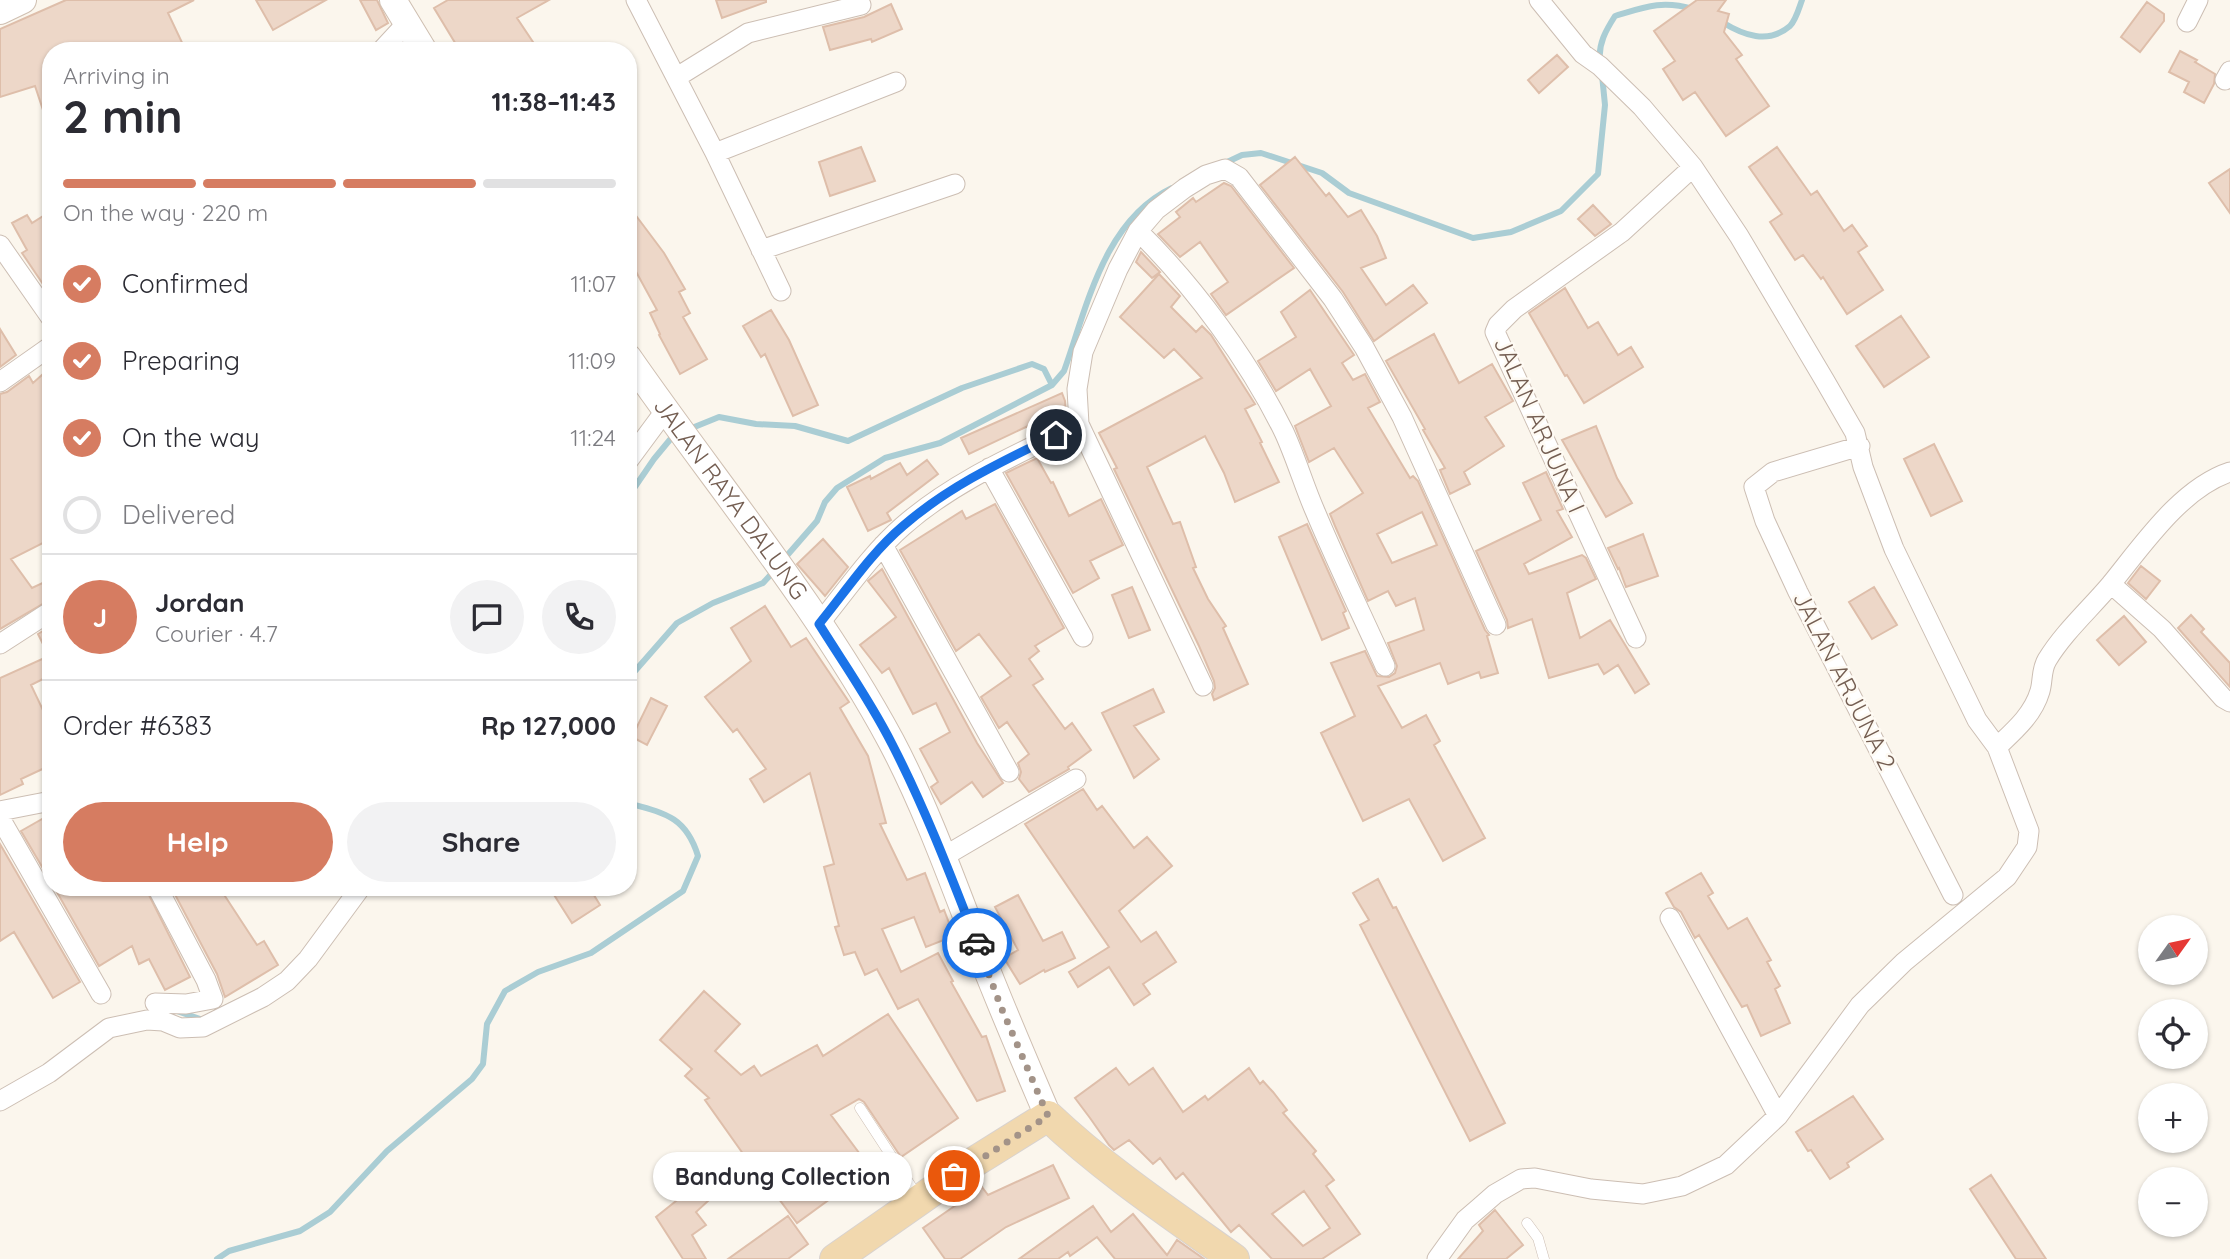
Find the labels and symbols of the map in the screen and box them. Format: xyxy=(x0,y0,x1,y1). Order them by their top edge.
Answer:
street label: JALAN ARJUNA I xyxy=(1488,332,1592,517)
street label: JALAN RAYA DALUNG xyxy=(648,391,815,605)
pin xyxy=(1026,405,1086,465)
street label: JALAN ARJUNA 2 xyxy=(1787,586,1903,775)
courier xyxy=(942,908,1012,978)
north arrow xyxy=(2138,915,2208,985)
pin xyxy=(924,1146,984,1206)
callout: Bandung Collection xyxy=(653,1152,912,1200)

